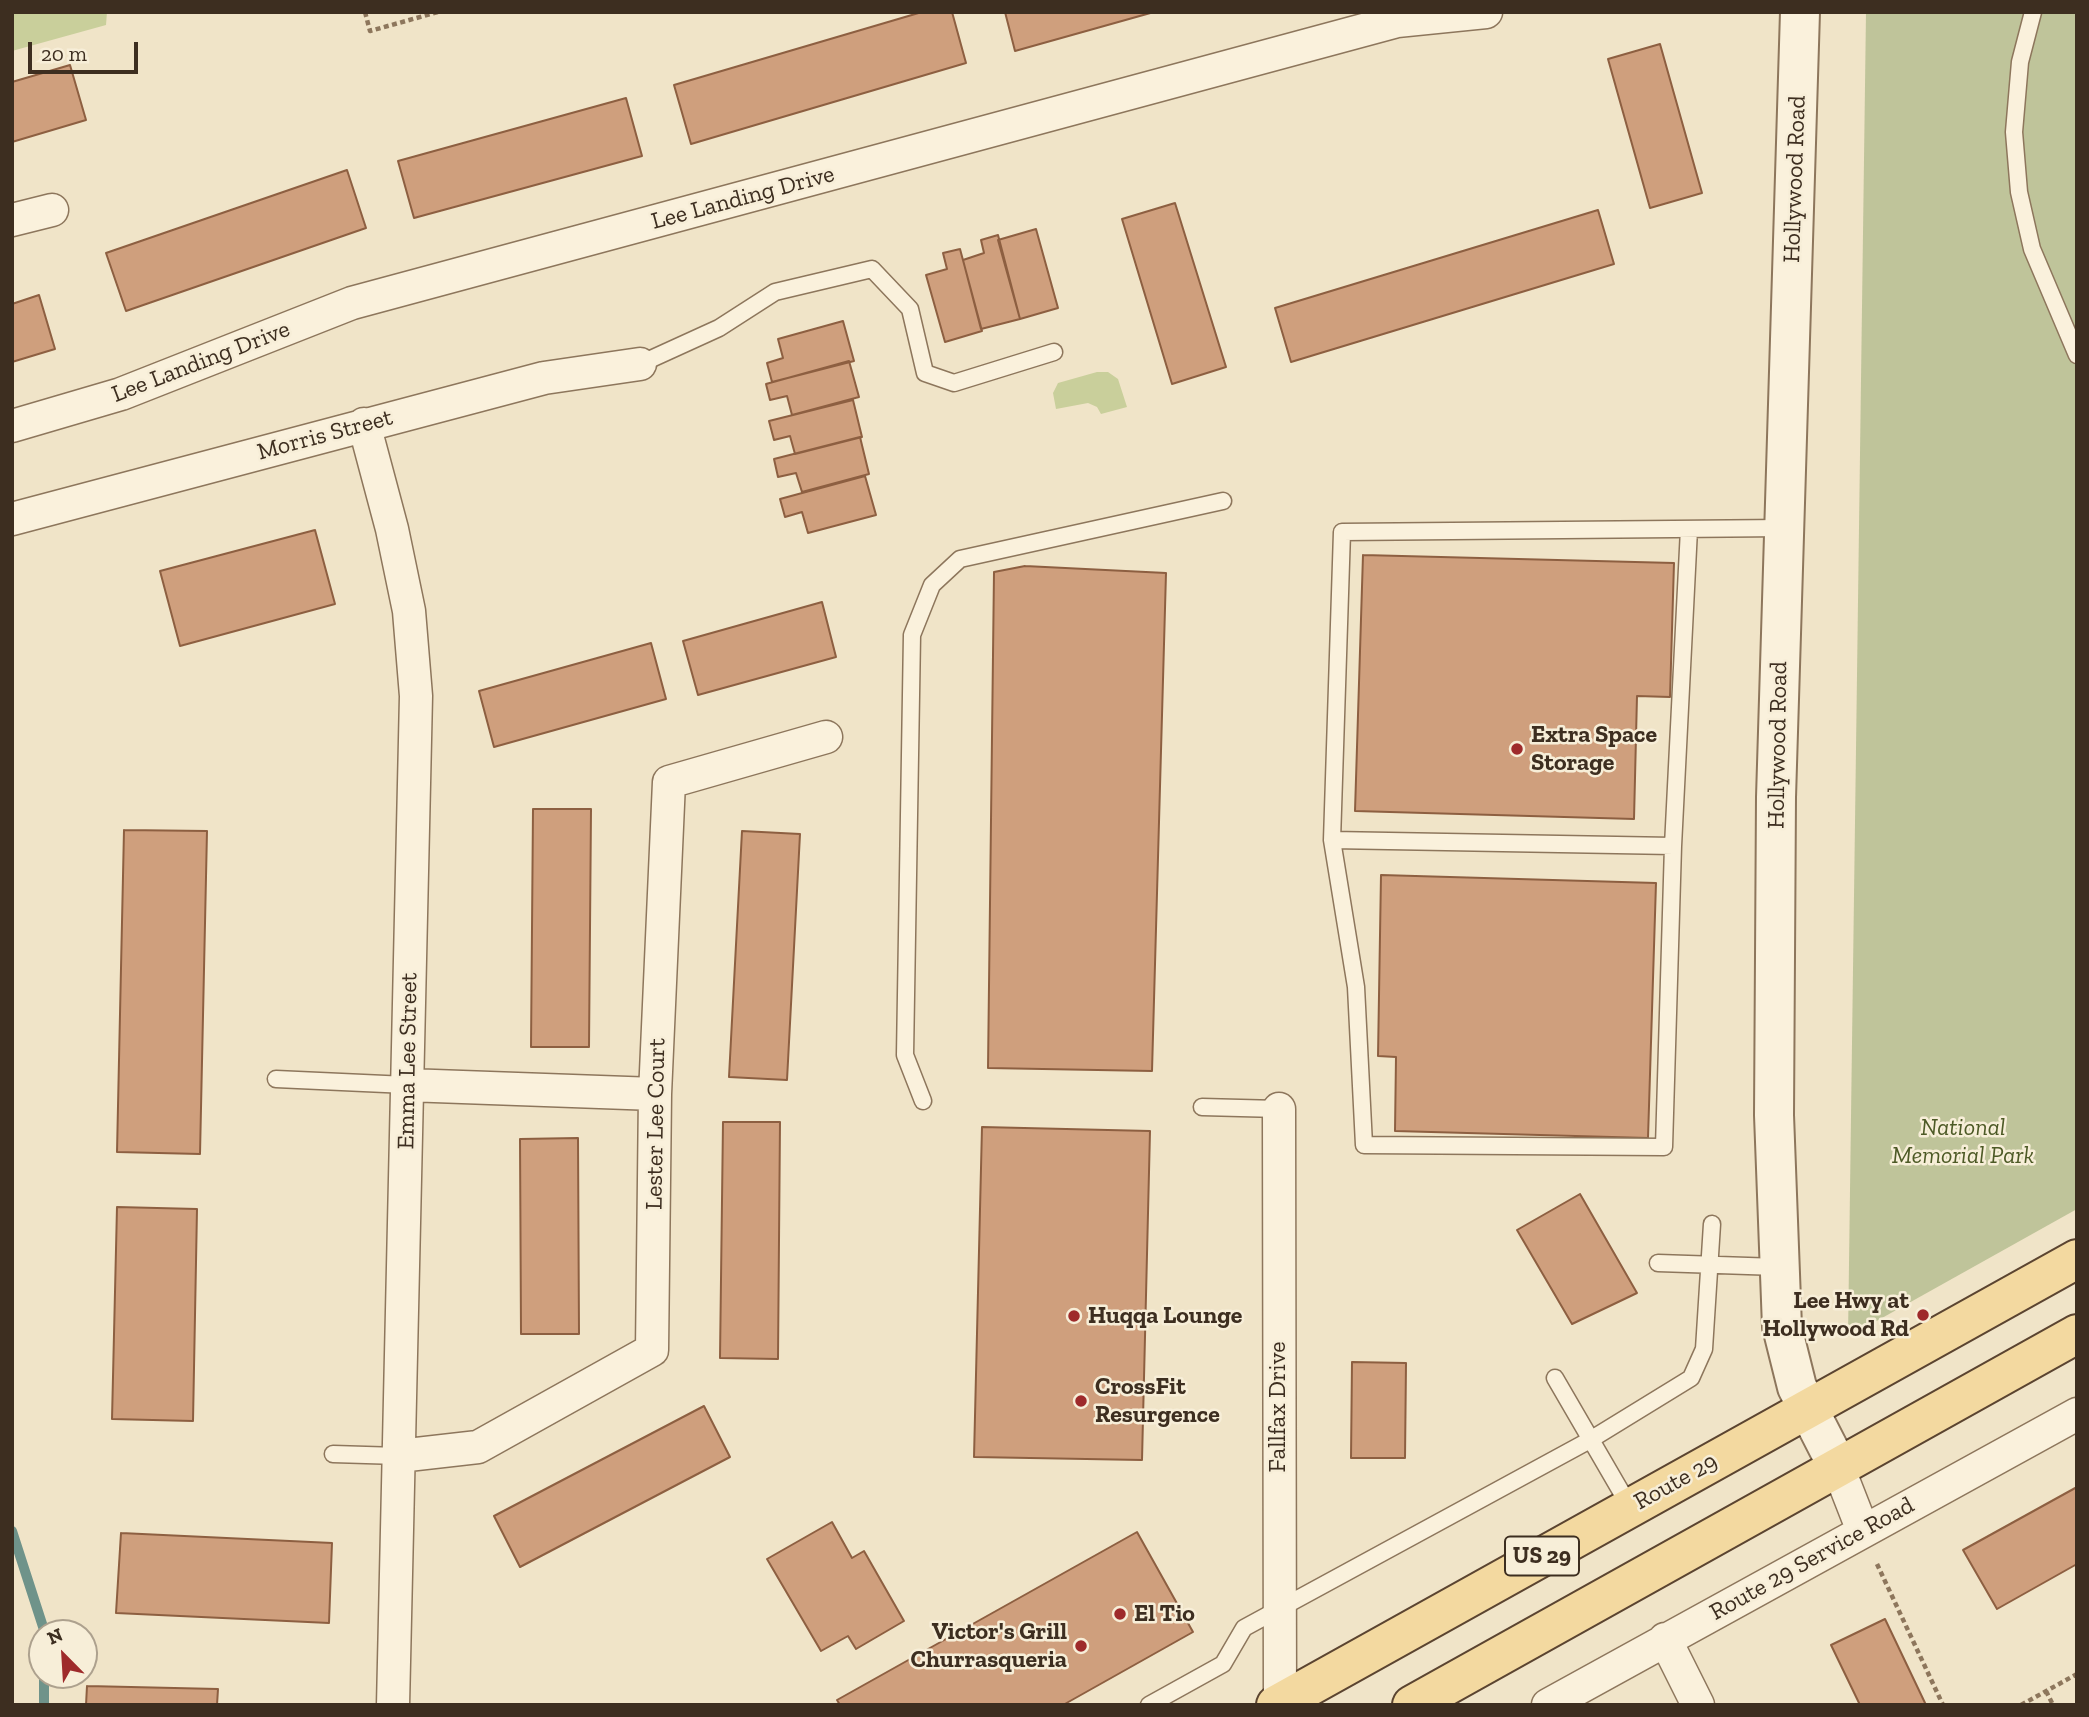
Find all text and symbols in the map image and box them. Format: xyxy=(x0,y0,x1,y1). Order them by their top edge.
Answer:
scale bar xyxy=(32,28,142,72)
text: 20 m xyxy=(41,41,87,66)
street label: Hollywood Road xyxy=(1778,95,1812,263)
street label: Lee Landing Drive xyxy=(648,160,838,236)
street label: Lee Landing Drive xyxy=(108,315,294,409)
street label: Morris Street xyxy=(254,403,396,467)
street label: Hollywood Road xyxy=(1762,661,1794,829)
place label: Extra Space Storage xyxy=(1531,721,1657,777)
marker: Extra Space Storage xyxy=(1509,741,1525,757)
street label: Emma Lee Street xyxy=(392,972,424,1150)
street label: Lester Lee Court xyxy=(640,1038,672,1210)
park label: National Memorial Park xyxy=(1892,1114,2034,1170)
place label: Lee Hwy at Hollywood Rd xyxy=(1763,1287,1909,1343)
place label: Huqqa Lounge xyxy=(1088,1302,1242,1330)
marker: Lee Hwy at Hollywood Rd xyxy=(1915,1307,1931,1323)
marker: Huqqa Lounge xyxy=(1066,1308,1082,1324)
street label: Fallfax Drive xyxy=(1264,1342,1292,1472)
place label: CrossFit Resurgence xyxy=(1095,1373,1220,1429)
marker: CrossFit Resurgence xyxy=(1073,1393,1089,1409)
street label: Route 29 xyxy=(1629,1447,1723,1517)
street label: Route 29 Service Road xyxy=(1705,1491,1919,1627)
road number: US 29 xyxy=(1505,1536,1579,1576)
place label: El Tio xyxy=(1134,1600,1195,1628)
marker: El Tio xyxy=(1112,1606,1128,1622)
place label: Victor's Grill Churrasqueria xyxy=(910,1618,1067,1674)
north arrow xyxy=(28,1619,98,1689)
text: N xyxy=(44,1623,66,1650)
marker: Victor's Grill Churrasqueria xyxy=(1073,1638,1089,1654)

